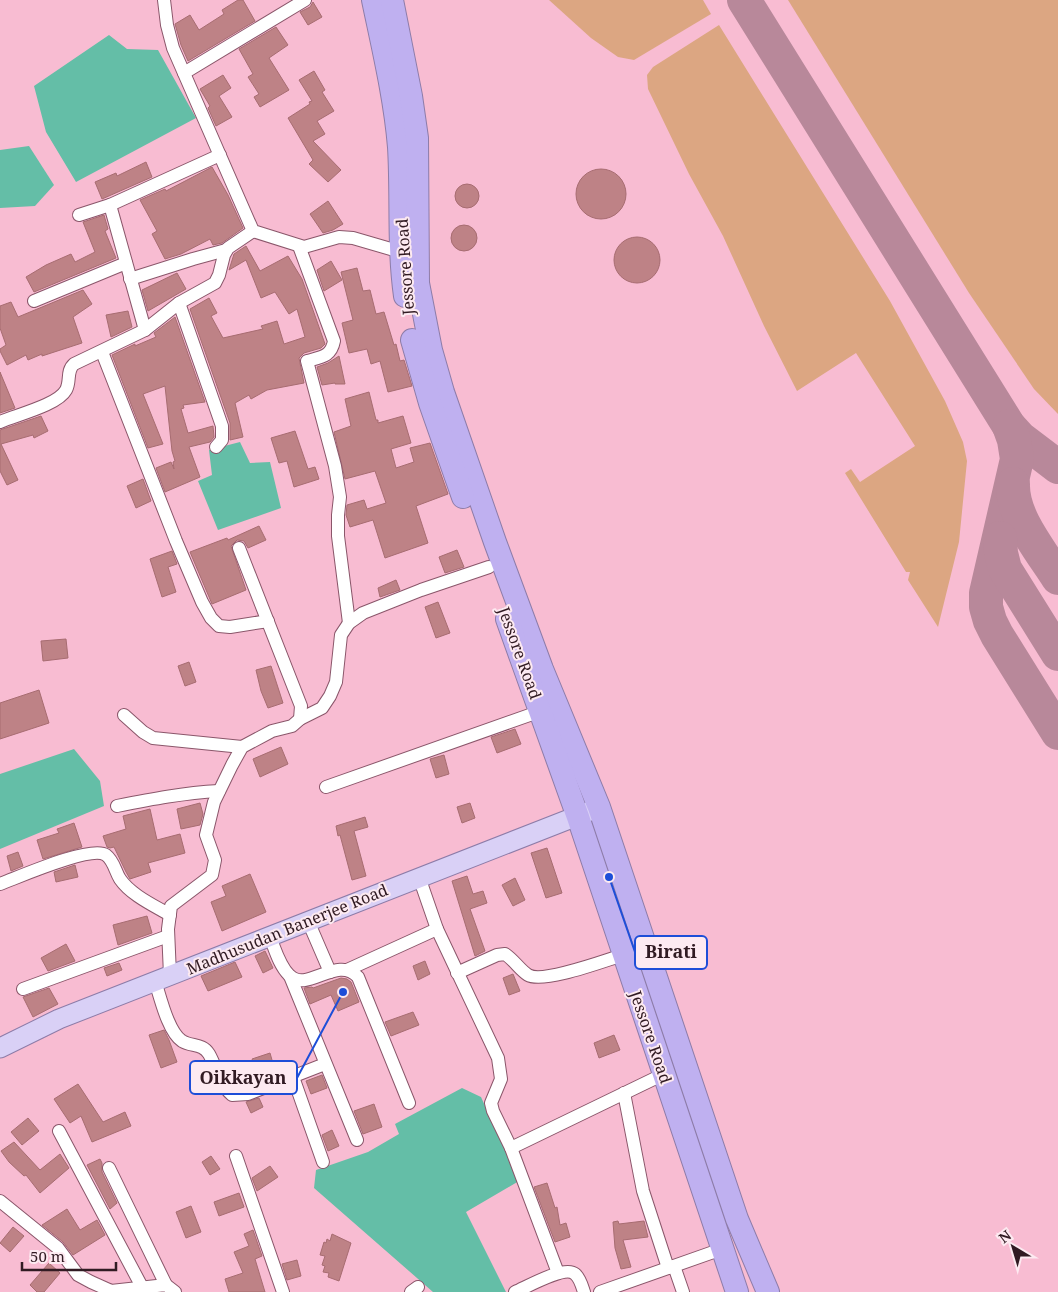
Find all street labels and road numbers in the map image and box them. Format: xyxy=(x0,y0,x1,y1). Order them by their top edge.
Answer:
street label: Jessore Road xyxy=(391,218,419,317)
street label: Jessore Road xyxy=(493,603,547,702)
street label: Madhusudan Banerjee Road xyxy=(183,878,391,980)
street label: Jessore Road xyxy=(625,987,677,1086)

